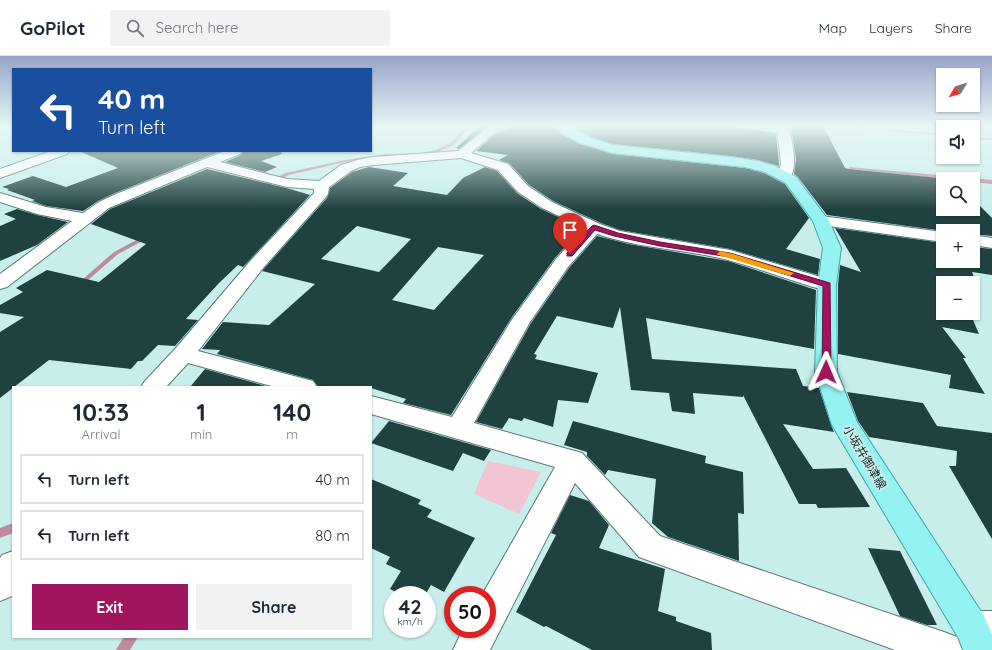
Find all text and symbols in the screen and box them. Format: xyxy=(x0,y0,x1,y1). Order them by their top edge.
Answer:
search box xyxy=(110,10,390,46)
text: GoPilot xyxy=(20,16,86,40)
icon: search xyxy=(124,17,146,39)
text: Search here xyxy=(156,18,238,37)
text: Map xyxy=(818,19,847,37)
text: Layers xyxy=(869,19,913,37)
text: Share xyxy=(935,19,972,37)
north arrow xyxy=(936,68,980,112)
map controls xyxy=(936,68,980,320)
text: 40 m xyxy=(98,81,165,116)
icon: left xyxy=(32,84,84,136)
text: Turn left xyxy=(98,116,166,139)
button: sound xyxy=(936,120,980,164)
button: search xyxy=(936,172,980,216)
pin xyxy=(553,213,587,254)
icon: arrive xyxy=(559,219,581,241)
button: + xyxy=(936,224,980,268)
button: − xyxy=(936,276,980,320)
position arrow xyxy=(805,351,847,393)
text: 10:33 xyxy=(73,397,129,427)
text: 1 xyxy=(196,397,206,427)
text: 140 xyxy=(273,397,311,427)
street label: 小坂井御津線 xyxy=(840,422,890,492)
text: Arrival xyxy=(82,426,120,442)
text: min xyxy=(190,426,212,442)
text: m xyxy=(286,426,298,442)
icon: left xyxy=(34,468,56,490)
text: Turn left xyxy=(68,470,130,489)
text: 40 m xyxy=(315,470,350,489)
icon: left xyxy=(34,524,56,546)
text: Turn left xyxy=(68,526,130,545)
text: 80 m xyxy=(315,526,350,545)
button: Exit xyxy=(32,584,188,630)
button: Share xyxy=(196,584,352,630)
speed limit sign: 50 xyxy=(444,586,496,638)
text: 42 xyxy=(398,594,422,619)
text: km/h xyxy=(397,615,423,628)

